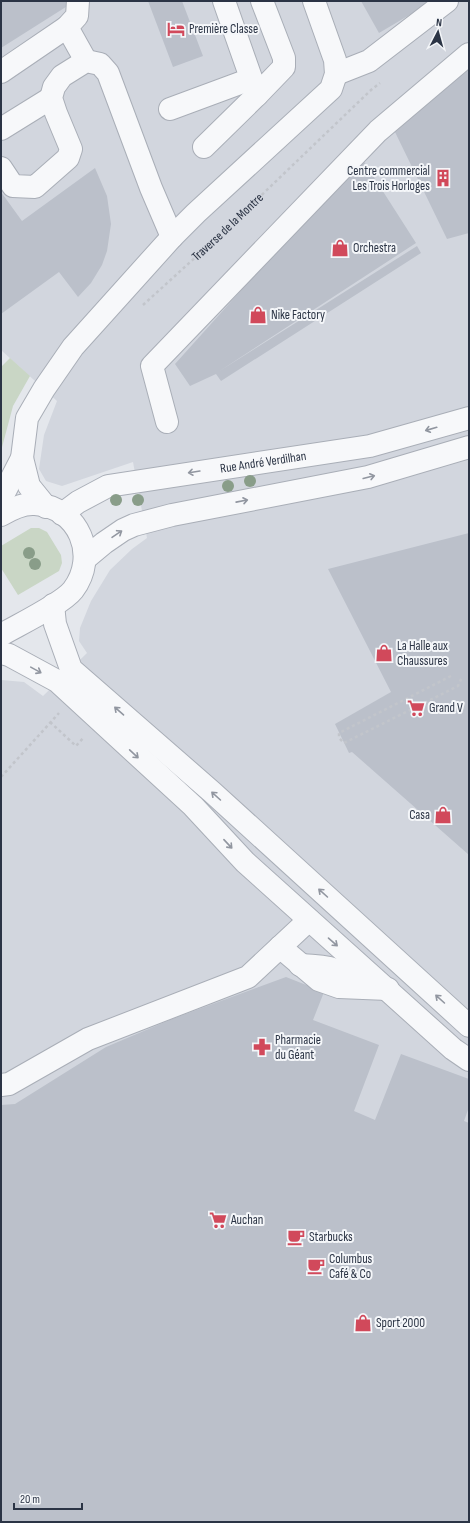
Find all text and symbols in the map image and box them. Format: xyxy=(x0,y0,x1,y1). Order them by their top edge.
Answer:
north arrow xyxy=(418,12,458,52)
text: N xyxy=(435,16,443,29)
hotel icon: Première Classe xyxy=(166,19,186,39)
place label: Première Classe xyxy=(189,21,258,37)
place label: Centre commercial Les Trois Horloges xyxy=(347,163,430,194)
building icon: Centre commercial Les Trois Horloges xyxy=(433,168,453,188)
street label: Traverse de la Montre xyxy=(189,190,267,265)
shop icon: Orchestra xyxy=(330,238,350,258)
place label: Orchestra xyxy=(353,240,396,256)
shop icon: Nike Factory xyxy=(248,305,268,325)
place label: Nike Factory xyxy=(271,307,325,323)
one-way arrow xyxy=(425,426,438,433)
street label: Rue André Verdilhan xyxy=(219,448,307,477)
one-way arrow xyxy=(188,469,201,477)
one-way arrow xyxy=(362,472,375,480)
one-way arrow xyxy=(235,497,248,505)
one-way arrow xyxy=(111,530,122,538)
place label: La Halle aux Chaussures xyxy=(397,638,448,669)
shop icon: La Halle aux Chaussures xyxy=(374,643,394,663)
one-way arrow xyxy=(30,666,42,674)
supermarket icon: Grand V xyxy=(406,698,426,718)
place label: Grand V xyxy=(429,700,463,716)
one-way arrow xyxy=(114,706,124,715)
one-way arrow xyxy=(129,749,140,758)
one-way arrow xyxy=(211,792,222,801)
shop icon: Casa xyxy=(433,805,453,825)
place label: Casa xyxy=(409,807,430,823)
one-way arrow xyxy=(223,839,233,849)
one-way arrow xyxy=(318,889,328,898)
one-way arrow xyxy=(328,937,339,946)
one-way arrow xyxy=(435,995,445,1004)
place label: Pharmacie du Géant xyxy=(275,1032,321,1063)
pharmacy icon: Pharmacie du Géant xyxy=(252,1037,272,1057)
supermarket icon: Auchan xyxy=(208,1210,228,1230)
place label: Auchan xyxy=(230,1212,263,1228)
cafe icon: Starbucks xyxy=(286,1227,306,1247)
place label: Starbucks xyxy=(309,1229,353,1245)
place label: Columbus Café & Co xyxy=(329,1251,373,1282)
cafe icon: Columbus Café & Co xyxy=(306,1256,326,1276)
shop icon: Sport 2000 xyxy=(353,1313,373,1333)
place label: Sport 2000 xyxy=(376,1315,425,1331)
scale bar xyxy=(14,1485,82,1511)
text: 20 m xyxy=(20,1492,40,1507)

